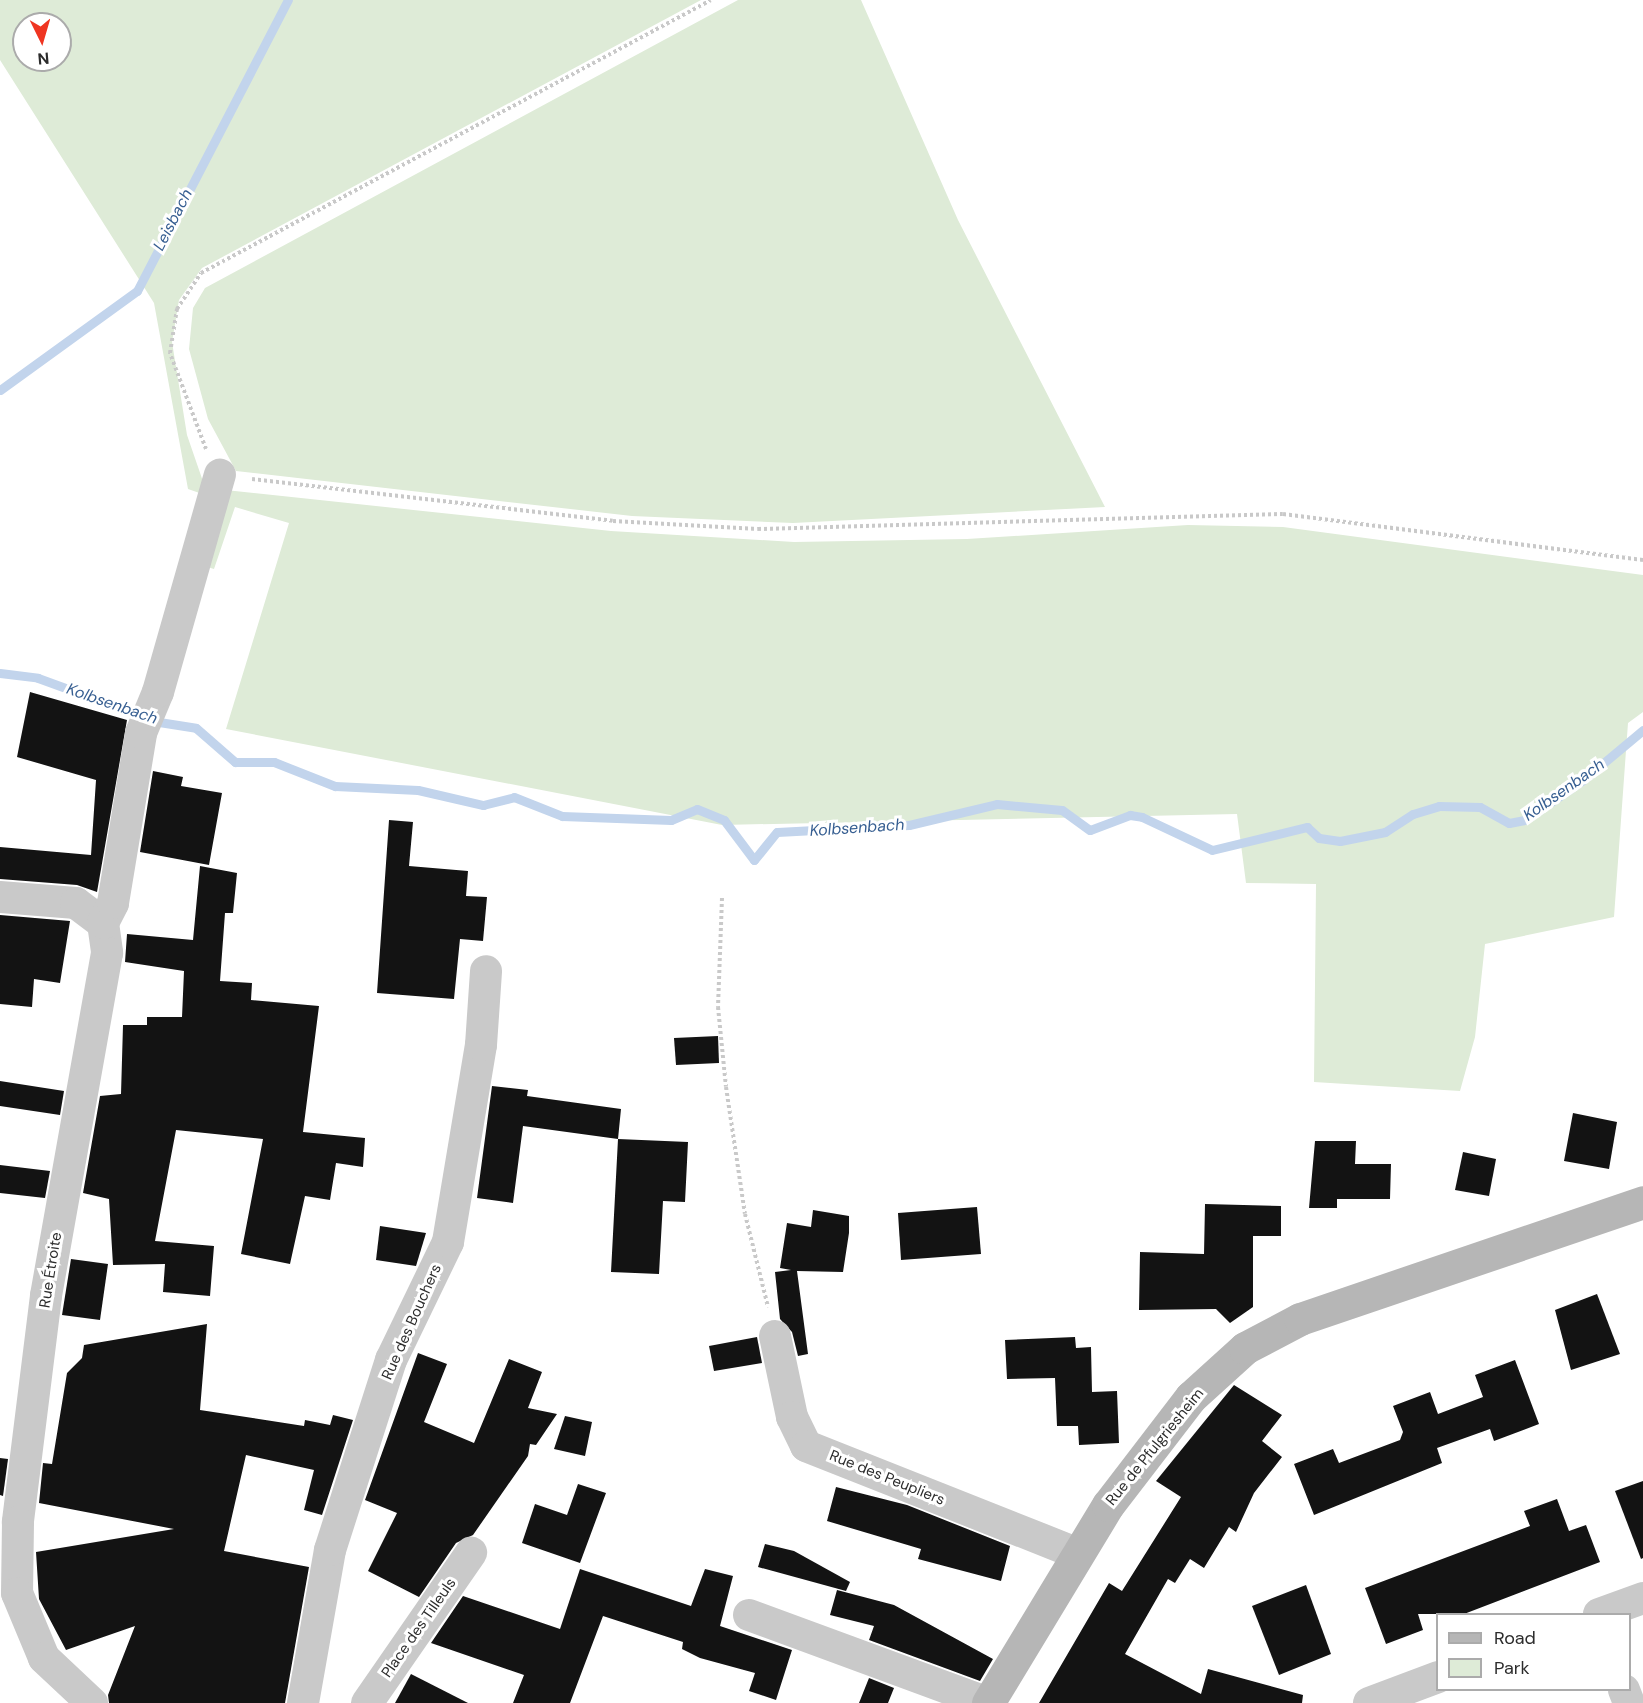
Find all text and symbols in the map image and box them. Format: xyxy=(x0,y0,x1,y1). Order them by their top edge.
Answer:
north arrow xyxy=(12,12,72,72)
text: N xyxy=(37,47,50,69)
water label: Leisbach xyxy=(149,186,197,254)
water label: Kolbsenbach xyxy=(64,679,160,729)
water label: Kolbsenbach xyxy=(1520,755,1608,825)
water label: Kolbsenbach xyxy=(809,815,905,841)
street label: Rue Étroite xyxy=(36,1231,66,1309)
street label: Rue des Bouchers xyxy=(378,1261,446,1383)
street label: Rue de Pfulgriesheim xyxy=(1102,1385,1208,1509)
street label: Rue des Peupliers xyxy=(827,1447,947,1509)
street label: Place des Tilleuls xyxy=(378,1575,460,1681)
legend xyxy=(1436,1613,1631,1691)
text: Road xyxy=(1494,1626,1536,1650)
text: Park xyxy=(1494,1656,1530,1680)

